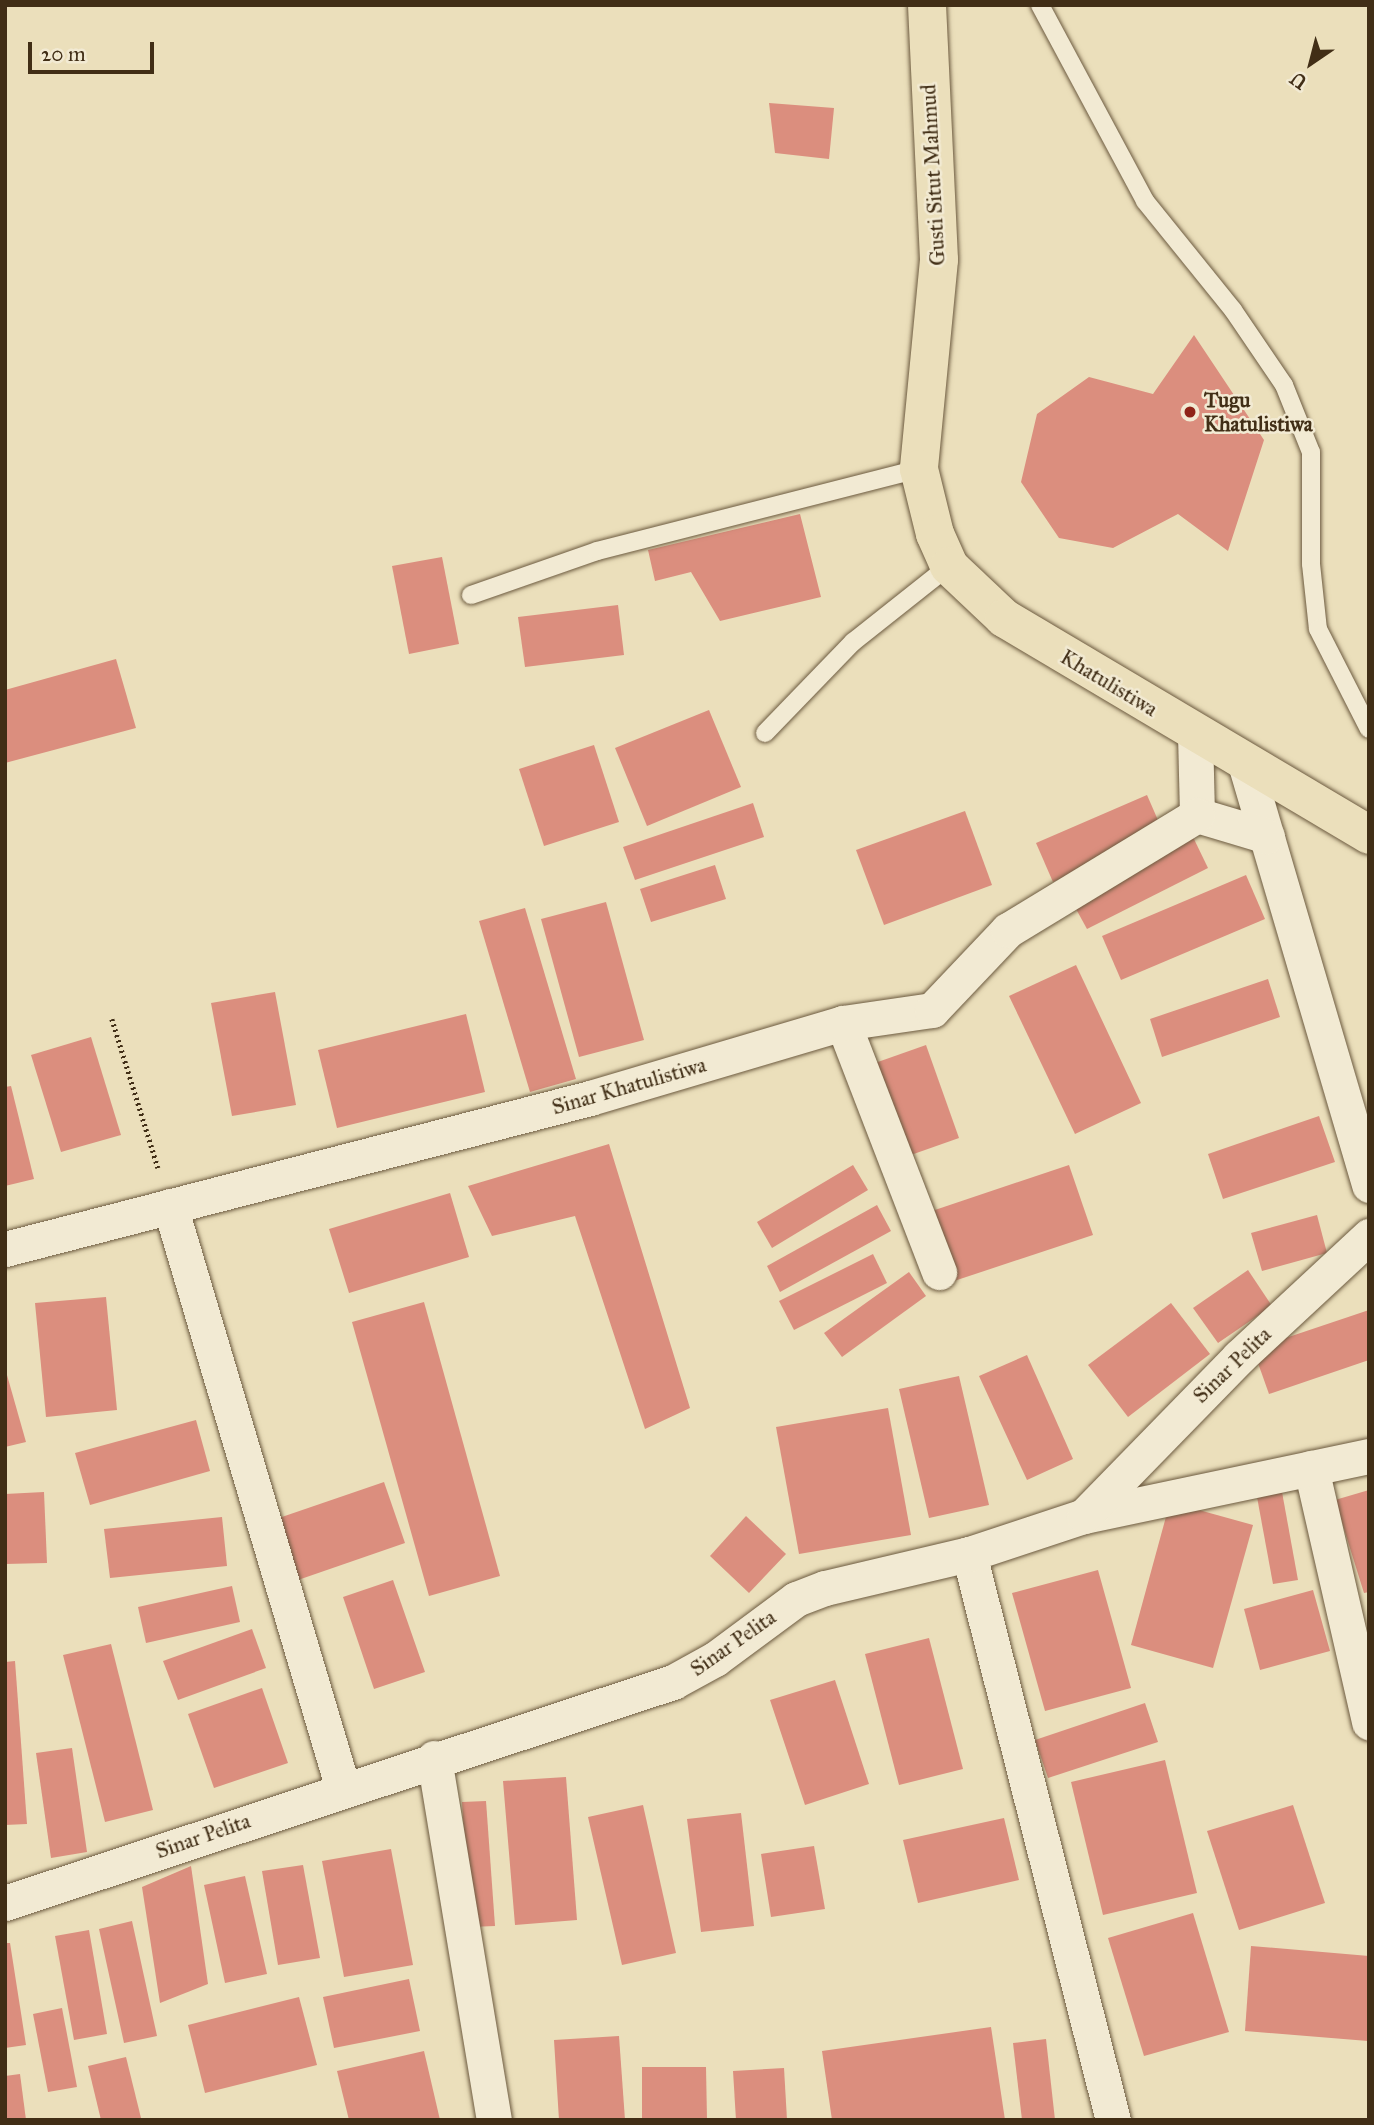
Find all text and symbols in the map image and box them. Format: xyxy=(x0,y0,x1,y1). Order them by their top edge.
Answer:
scale bar xyxy=(32,28,158,72)
north arrow xyxy=(1276,28,1346,98)
text: 20 m xyxy=(41,41,86,67)
text: U xyxy=(1286,67,1311,94)
street label: Gusti Situt Mahmud xyxy=(916,84,950,266)
place label: Tugu Khatulistiwa xyxy=(1204,387,1313,437)
marker: Tugu Khatulistiwa xyxy=(1182,404,1198,420)
street label: Khatulistiwa xyxy=(1056,644,1162,722)
street label: Sinar Khatulistiwa xyxy=(549,1052,709,1120)
street label: Sinar Pelita xyxy=(1188,1322,1276,1408)
street label: Sinar Pelita xyxy=(685,1604,781,1682)
street label: Sinar Pelita xyxy=(152,1808,254,1864)

